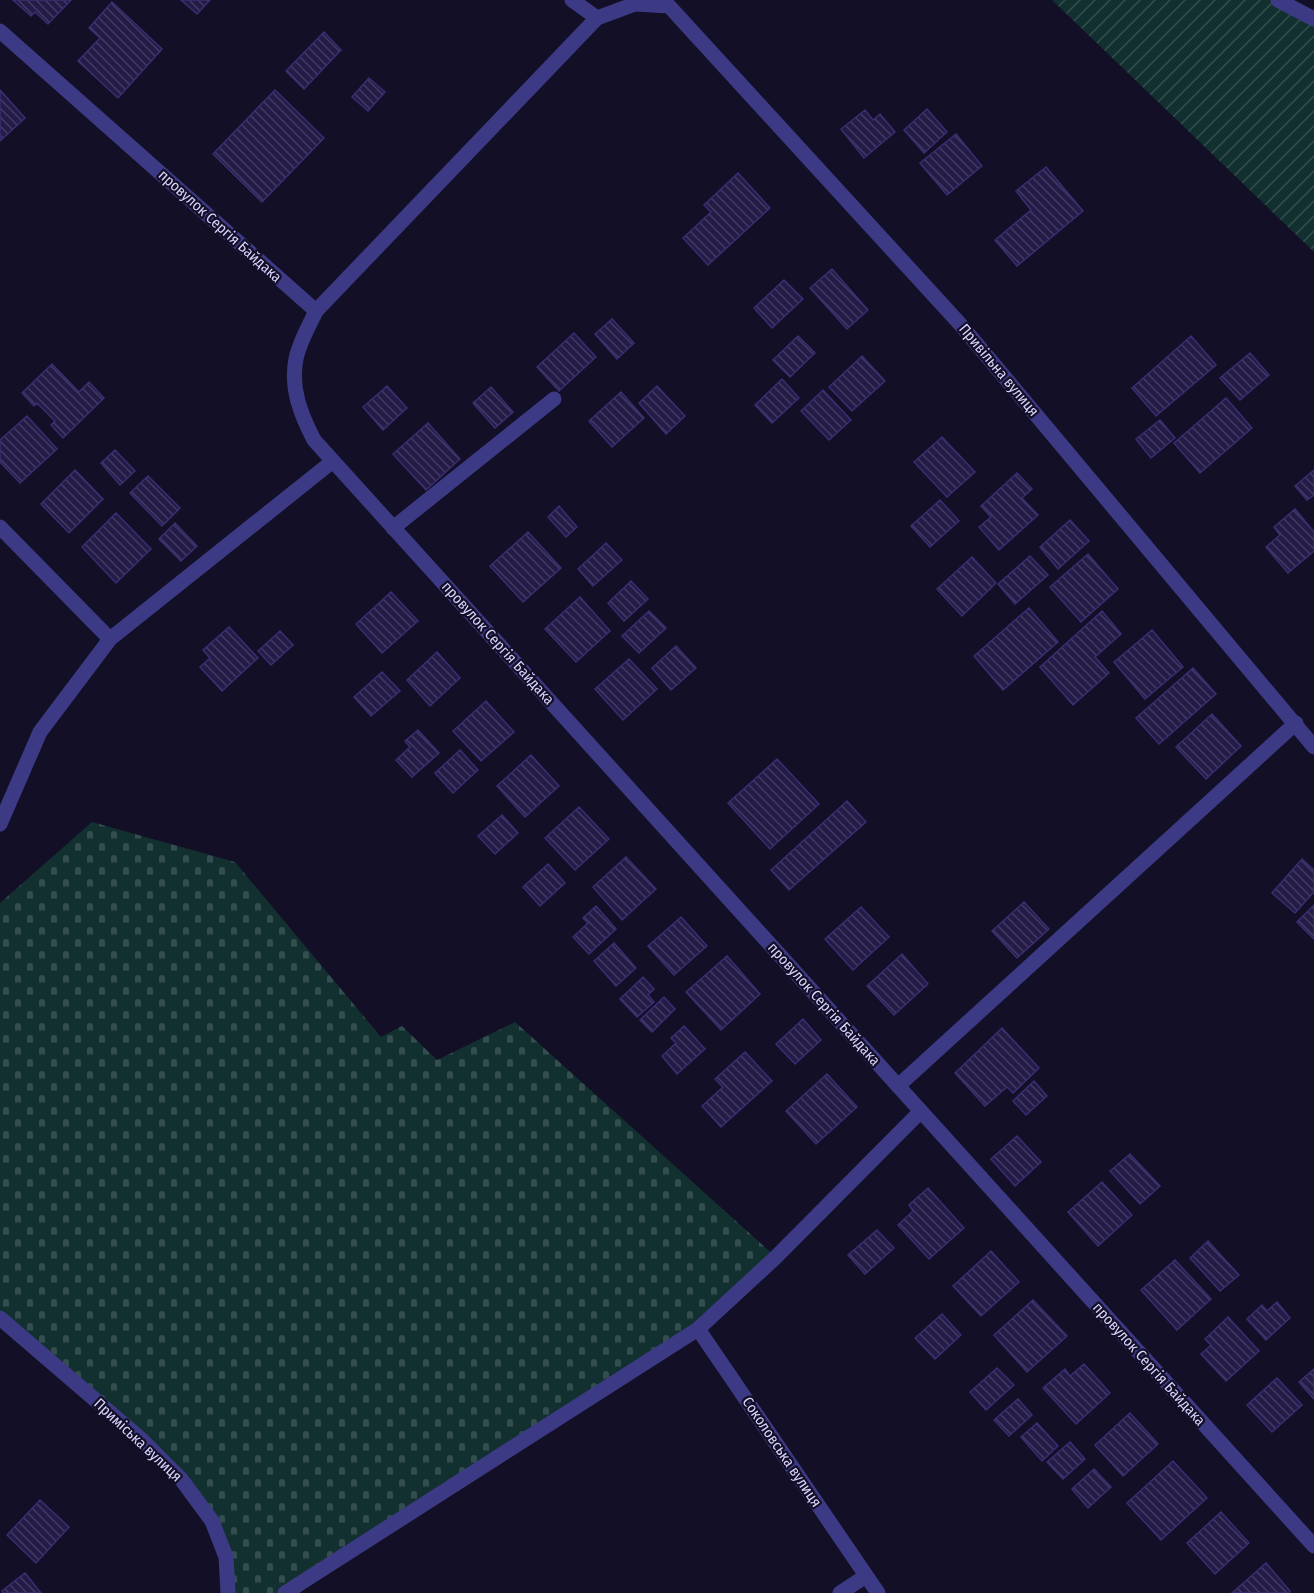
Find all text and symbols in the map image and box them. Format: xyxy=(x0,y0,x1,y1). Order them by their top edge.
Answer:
street label: провулок Сергія Байдака xyxy=(155,166,285,286)
street label: Привільна вулиця xyxy=(955,320,1043,420)
street label: провулок Сергія Байдака xyxy=(438,578,558,708)
street label: провулок Сергія Байдака xyxy=(764,939,884,1069)
street label: провулок Сергія Байдака xyxy=(1089,1299,1209,1429)
street label: Соколовська вулиця xyxy=(738,1393,826,1511)
street label: Приміська вулиця xyxy=(90,1395,186,1485)

